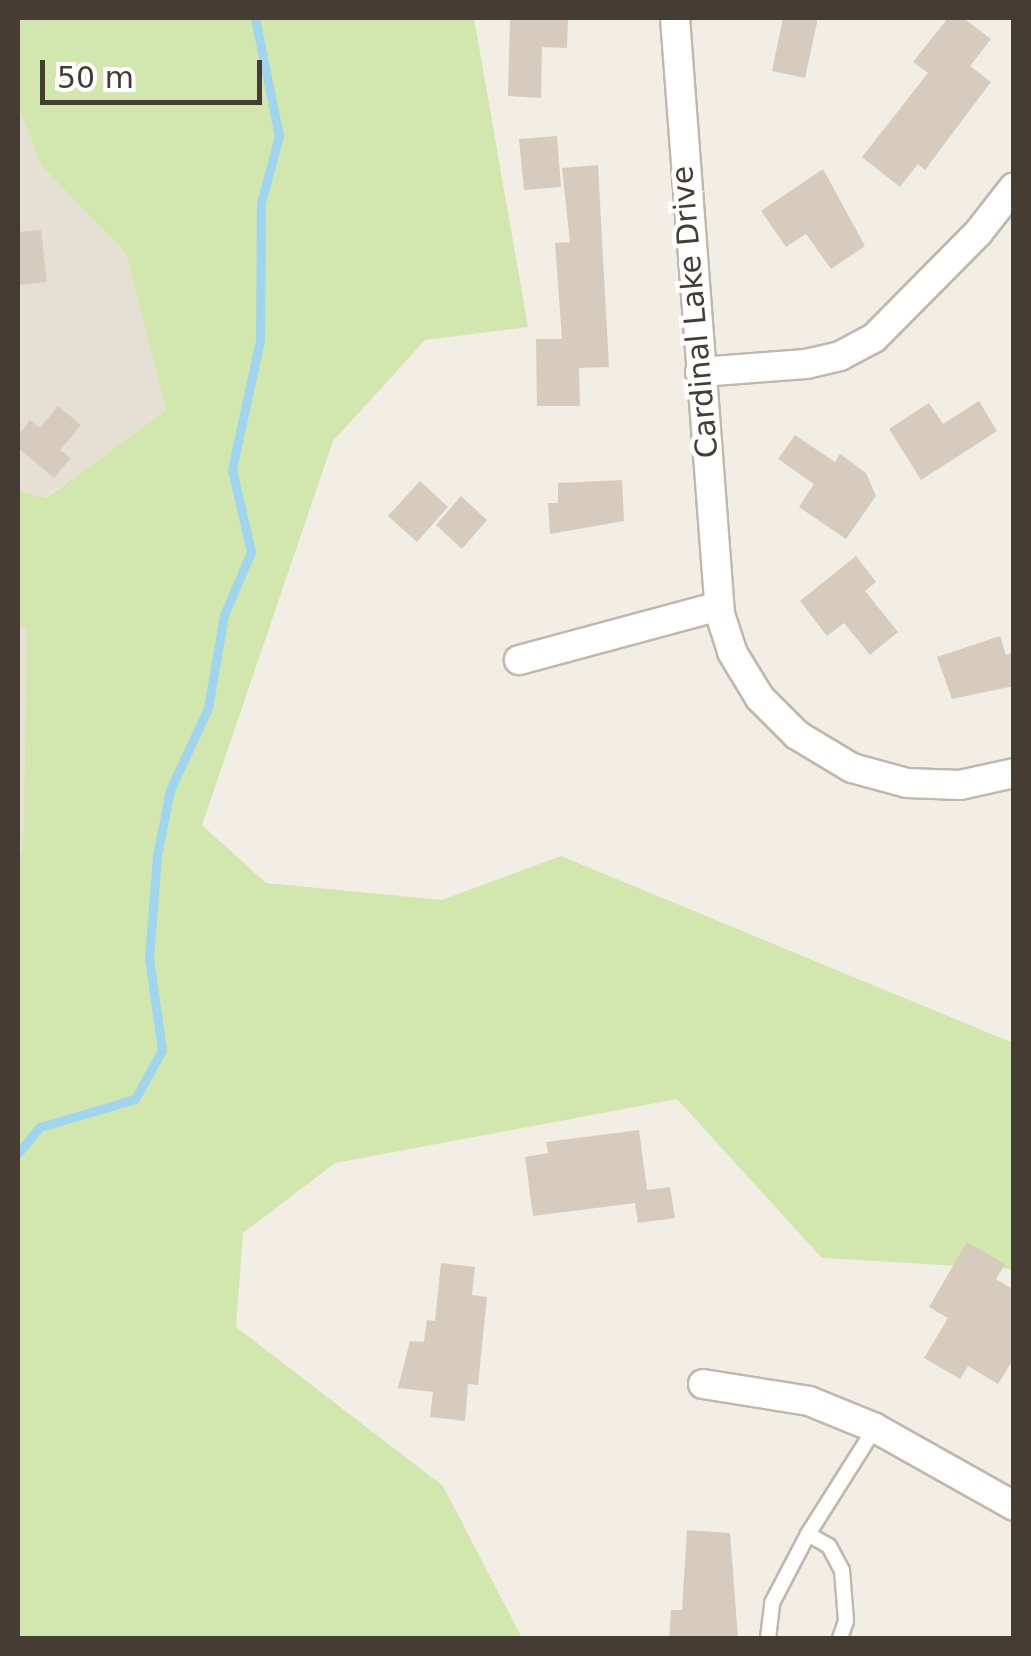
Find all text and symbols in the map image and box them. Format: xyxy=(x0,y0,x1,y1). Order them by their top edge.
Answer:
scale bar xyxy=(45,40,268,102)
text: 50 m xyxy=(57,60,134,95)
street label: Cardinal Lake Drive xyxy=(664,164,726,460)

